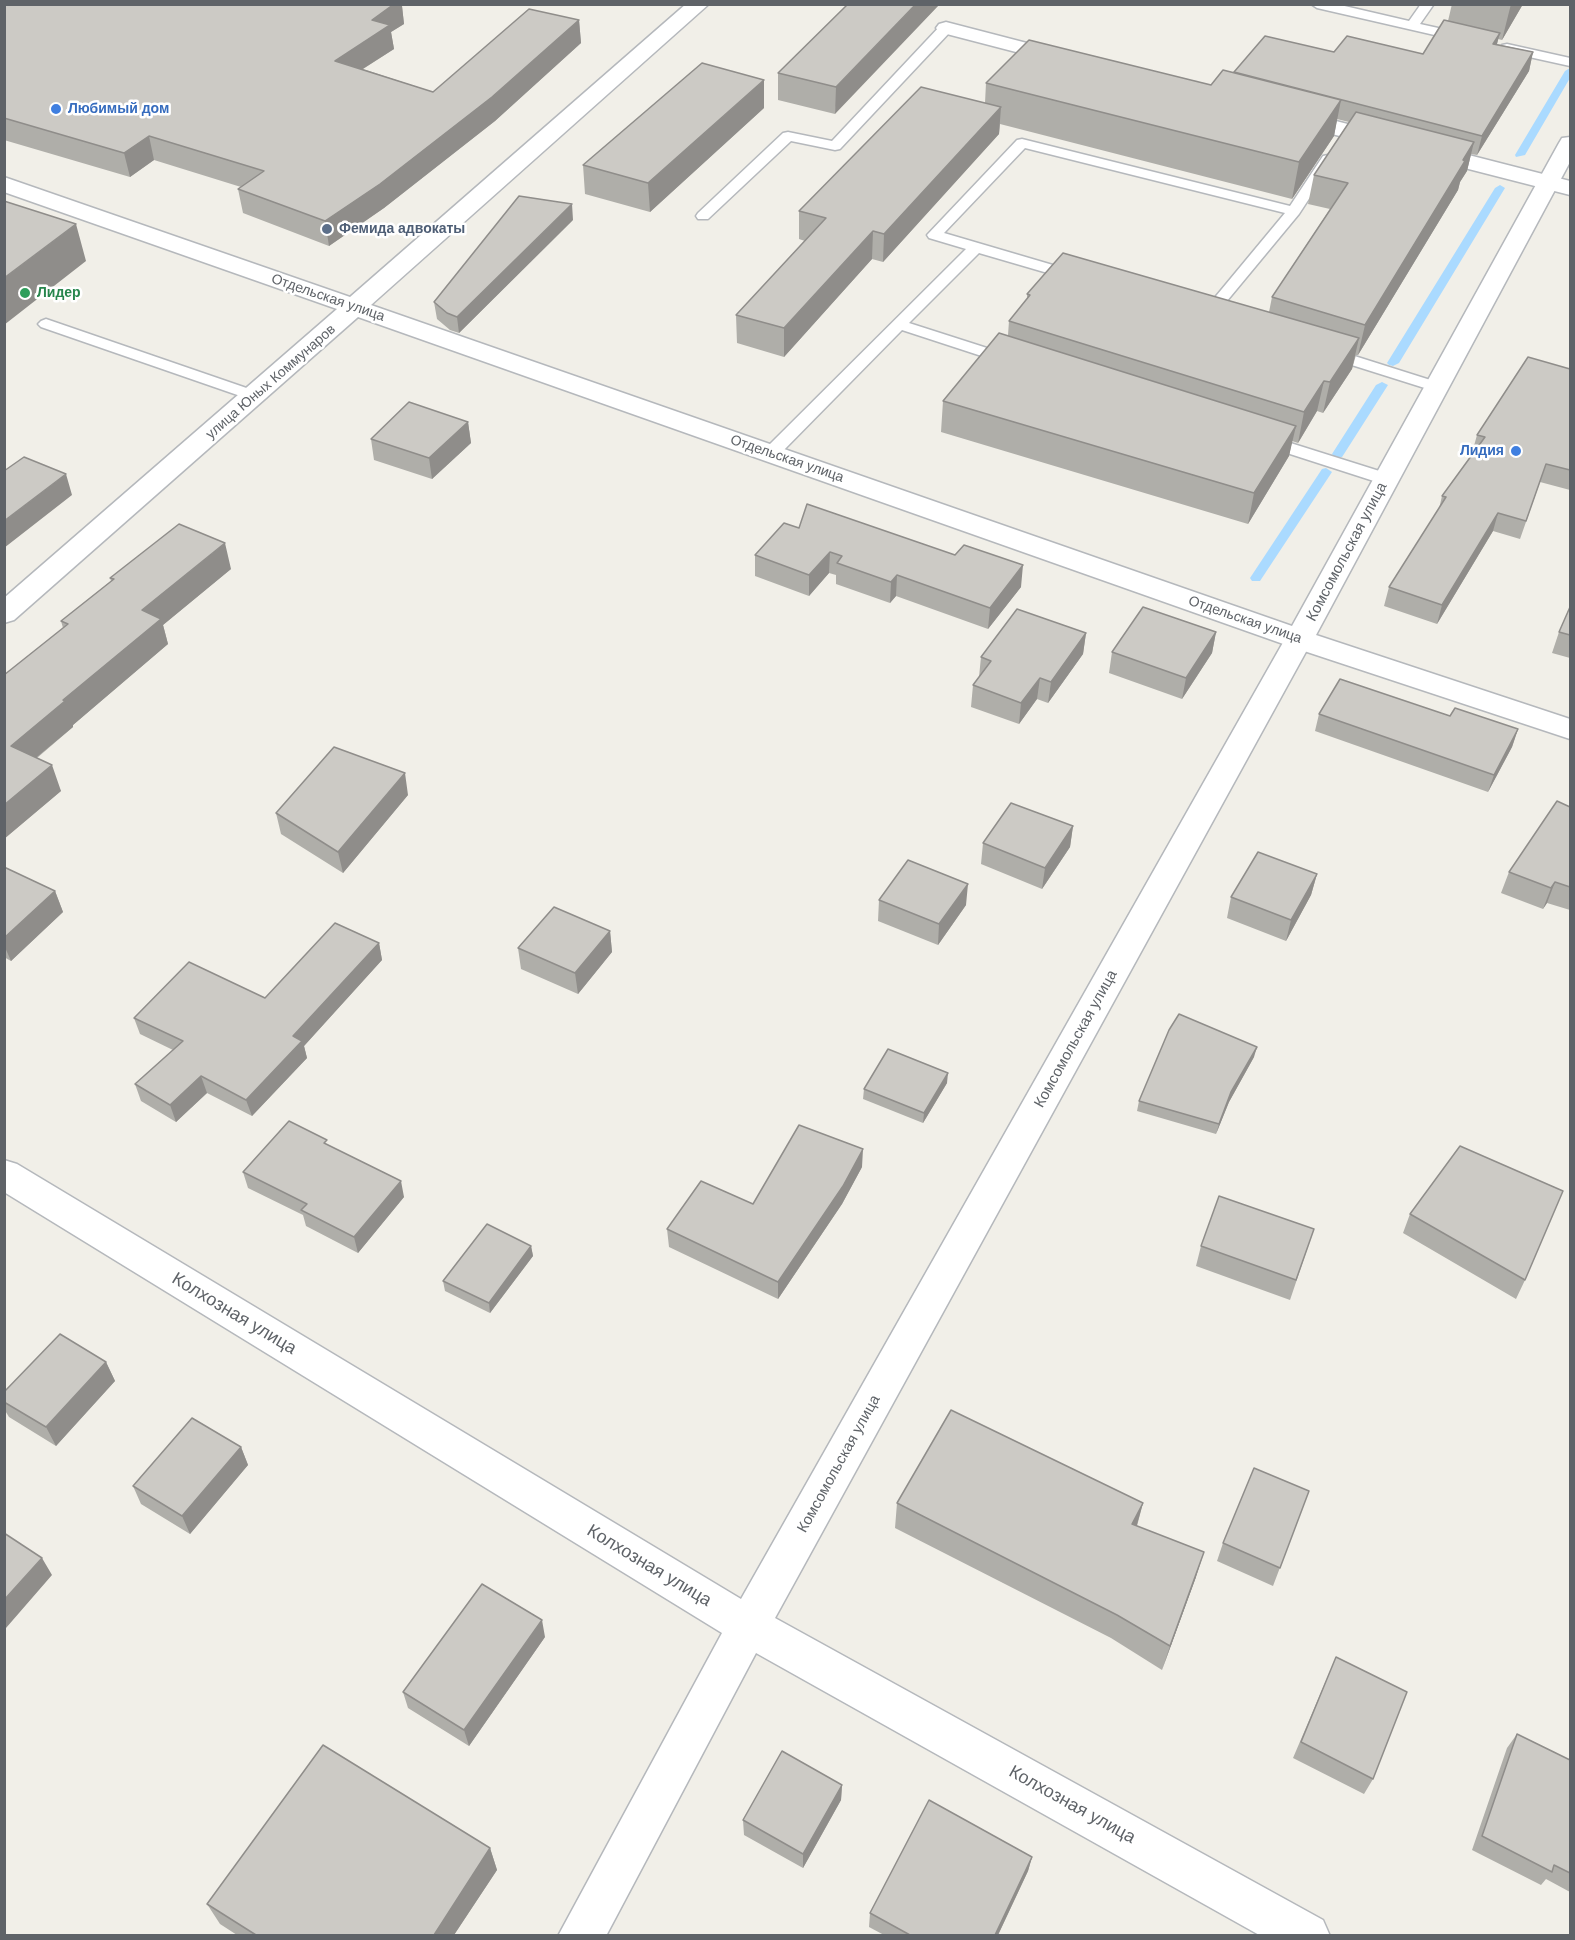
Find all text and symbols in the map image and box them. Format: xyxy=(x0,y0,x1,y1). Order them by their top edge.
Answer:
place label: Любимый дом xyxy=(68,101,169,117)
marker: Любимый дом xyxy=(49,102,63,116)
place label: Фемида адвокаты xyxy=(339,221,465,237)
marker: Фемида адвокаты xyxy=(320,222,334,236)
street label: Отдельская улица xyxy=(269,271,387,325)
place label: Лидер xyxy=(37,285,81,301)
marker: Лидер xyxy=(18,286,32,300)
street label: улица Юных Коммунаров xyxy=(203,321,339,443)
street label: Отдельская улица xyxy=(728,432,846,486)
place label: Лидия xyxy=(1460,443,1504,459)
marker: Лидия xyxy=(1509,444,1523,458)
street label: Комсомольская улица xyxy=(1303,480,1391,624)
street label: Отдельская улица xyxy=(1186,593,1304,647)
street label: Комсомольская улица xyxy=(1031,967,1121,1111)
street label: Колхозная улица xyxy=(168,1268,300,1360)
street label: Комсомольская улица xyxy=(794,1392,884,1536)
street label: Колхозная улица xyxy=(583,1520,715,1612)
street label: Колхозная улица xyxy=(1005,1761,1139,1849)

